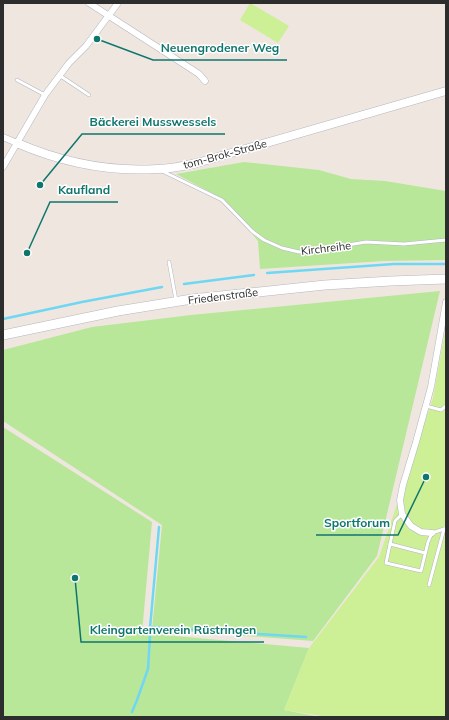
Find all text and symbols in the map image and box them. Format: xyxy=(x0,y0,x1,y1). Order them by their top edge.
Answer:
callout: Neuengrodener Weg xyxy=(153,36,287,60)
text: Neuengrodener Weg xyxy=(161,40,279,55)
callout: Bäckerei Musswessels xyxy=(82,110,225,134)
text: Bäckerei Musswessels xyxy=(90,114,216,129)
street label: tom-Brok-Straße xyxy=(182,136,268,172)
callout: Kaufland xyxy=(50,178,118,202)
text: Kaufland xyxy=(58,182,110,197)
street label: Kirchreihe xyxy=(300,238,352,258)
street label: Friedenstraße xyxy=(187,285,259,307)
callout: Sportforum xyxy=(316,511,398,535)
text: Sportforum xyxy=(324,515,390,530)
callout: Kleingartenverein Rüstringen xyxy=(81,618,264,642)
text: Kleingartenverein Rüstringen xyxy=(90,622,256,637)

